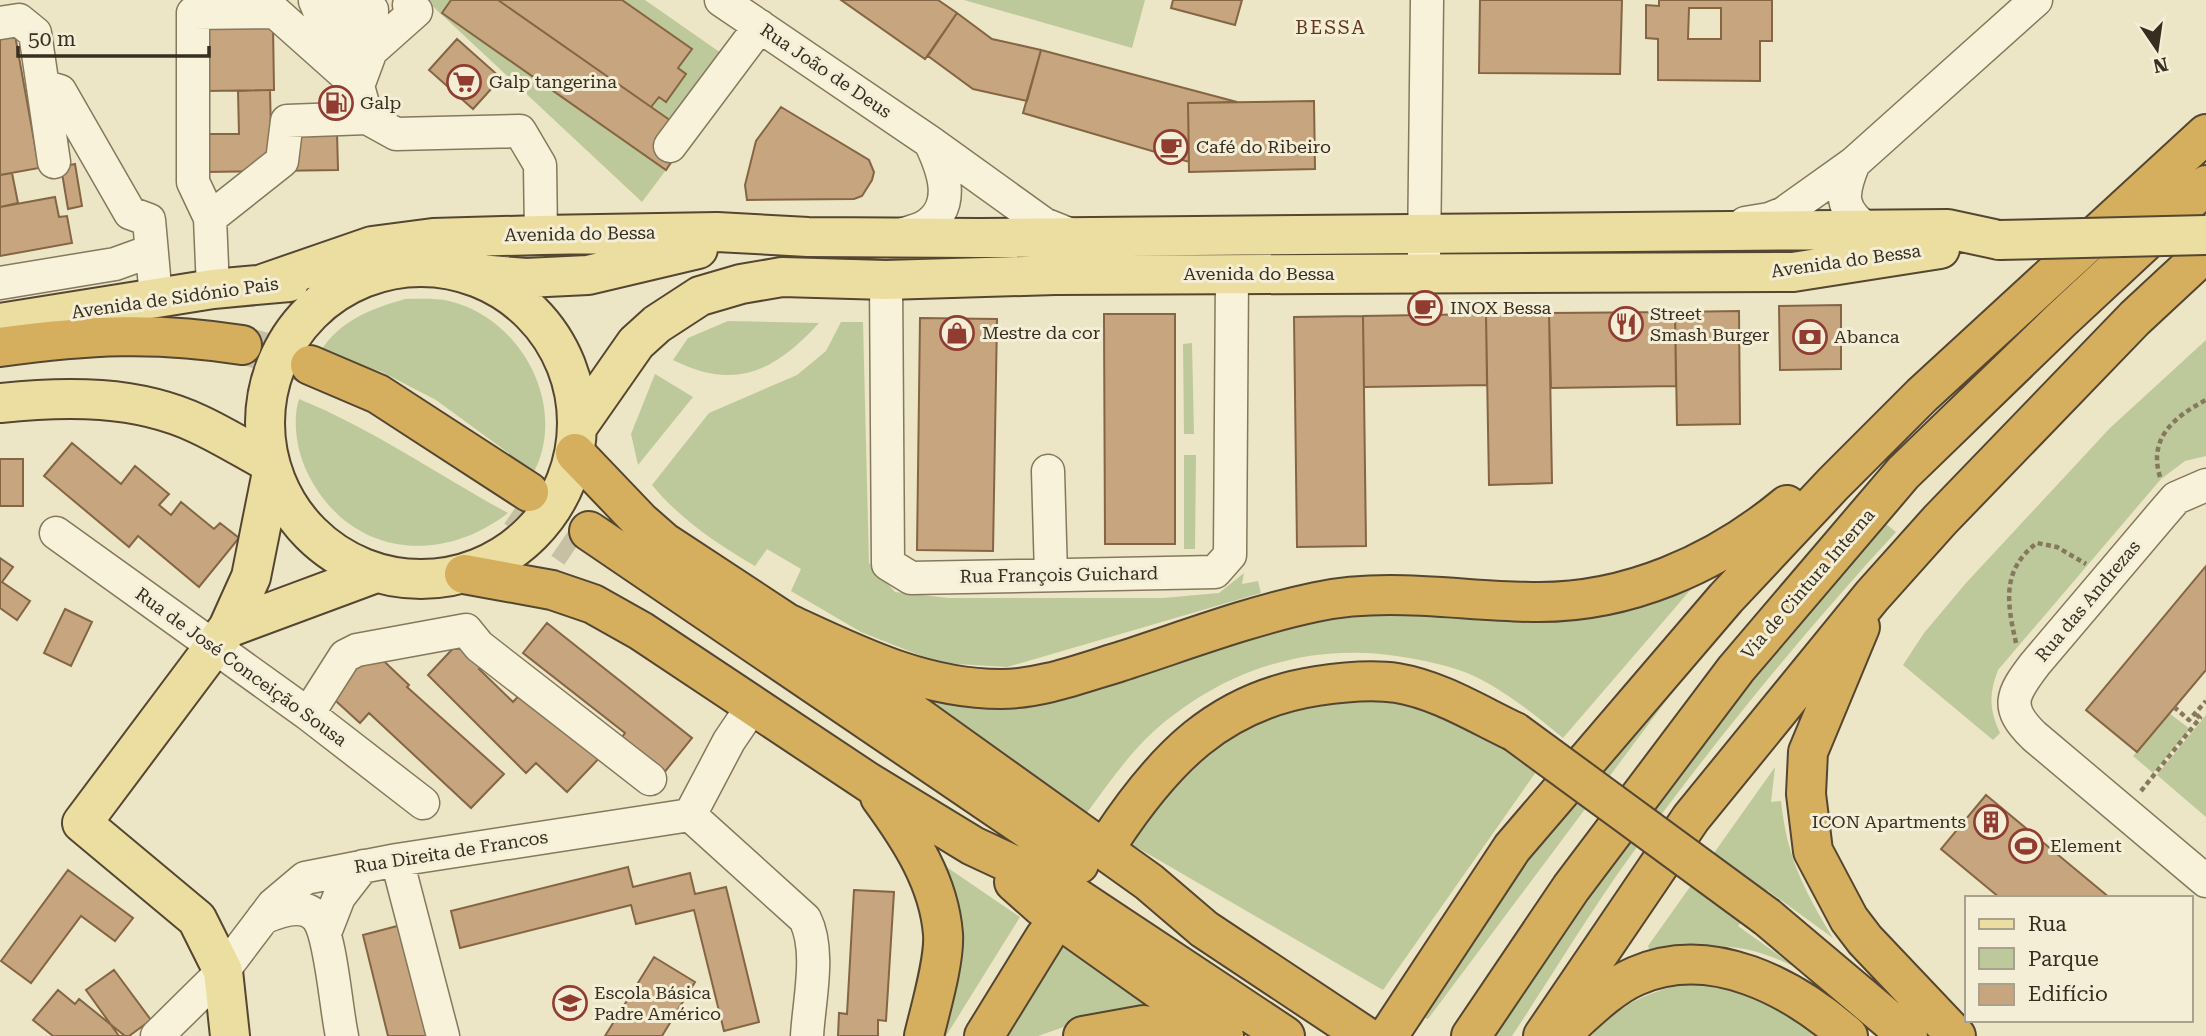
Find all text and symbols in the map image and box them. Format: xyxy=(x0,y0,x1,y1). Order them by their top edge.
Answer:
scale bar xyxy=(18,14,208,58)
north arrow xyxy=(2122,14,2192,84)
district label: BESSA xyxy=(1295,16,1367,39)
street label: Rua João de Deus xyxy=(757,19,896,122)
text: 50 m xyxy=(28,27,76,51)
text: N xyxy=(2151,52,2170,78)
supermarket icon: Galp tangerina xyxy=(445,63,483,101)
place label: Galp tangerina xyxy=(489,71,617,92)
fuel station icon: Galp xyxy=(317,84,355,122)
place label: Galp xyxy=(360,92,401,113)
cafe icon: Café do Ribeiro xyxy=(1152,128,1190,166)
place label: Café do Ribeiro xyxy=(1196,136,1331,157)
street label: Avenida do Bessa xyxy=(504,222,656,245)
street label: Avenida do Bessa xyxy=(1770,240,1922,281)
street label: Avenida do Bessa xyxy=(1183,263,1335,284)
street label: Avenida de Sidónio Pais xyxy=(70,273,280,322)
cafe icon: INOX Bessa xyxy=(1406,289,1444,327)
place label: INOX Bessa xyxy=(1450,297,1552,318)
place label: Street Smash Burger xyxy=(1650,303,1769,345)
restaurant icon: Street Smash Burger xyxy=(1607,305,1645,343)
shop icon: Mestre da cor xyxy=(938,314,976,352)
bank icon: Abanca xyxy=(1791,318,1829,356)
place label: Mestre da cor xyxy=(982,322,1100,343)
place label: Abanca xyxy=(1834,326,1900,347)
street label: Via de Cintura Interna xyxy=(1737,504,1879,663)
street label: Rua das Andrezas xyxy=(2031,536,2144,665)
street label: Rua François Guichard xyxy=(960,562,1159,587)
street label: Rua de José Conceição Sousa xyxy=(132,583,351,750)
building icon: ICON Apartments xyxy=(1972,803,2010,841)
place label: ICON Apartments xyxy=(1812,811,1966,832)
street label: Rua Direita de Francos xyxy=(353,826,549,877)
sports icon: Element xyxy=(2007,827,2045,865)
place label: Element xyxy=(2050,835,2122,856)
legend xyxy=(1965,896,2192,1022)
text: Rua xyxy=(2028,912,2067,936)
text: Parque xyxy=(2028,947,2099,971)
place label: Escola Básica Padre Américo xyxy=(594,982,721,1024)
text: Edifício xyxy=(2028,982,2108,1006)
school or university icon: Escola Básica Padre Américo xyxy=(551,984,589,1022)

